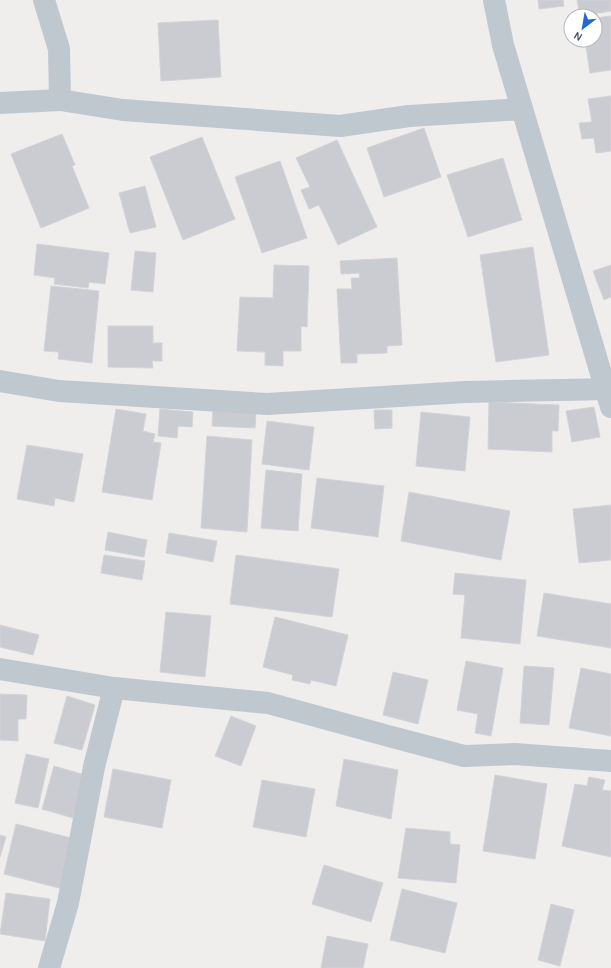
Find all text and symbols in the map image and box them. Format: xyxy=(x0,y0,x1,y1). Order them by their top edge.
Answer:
north arrow xyxy=(563,8,603,48)
text: N xyxy=(571,29,585,44)

